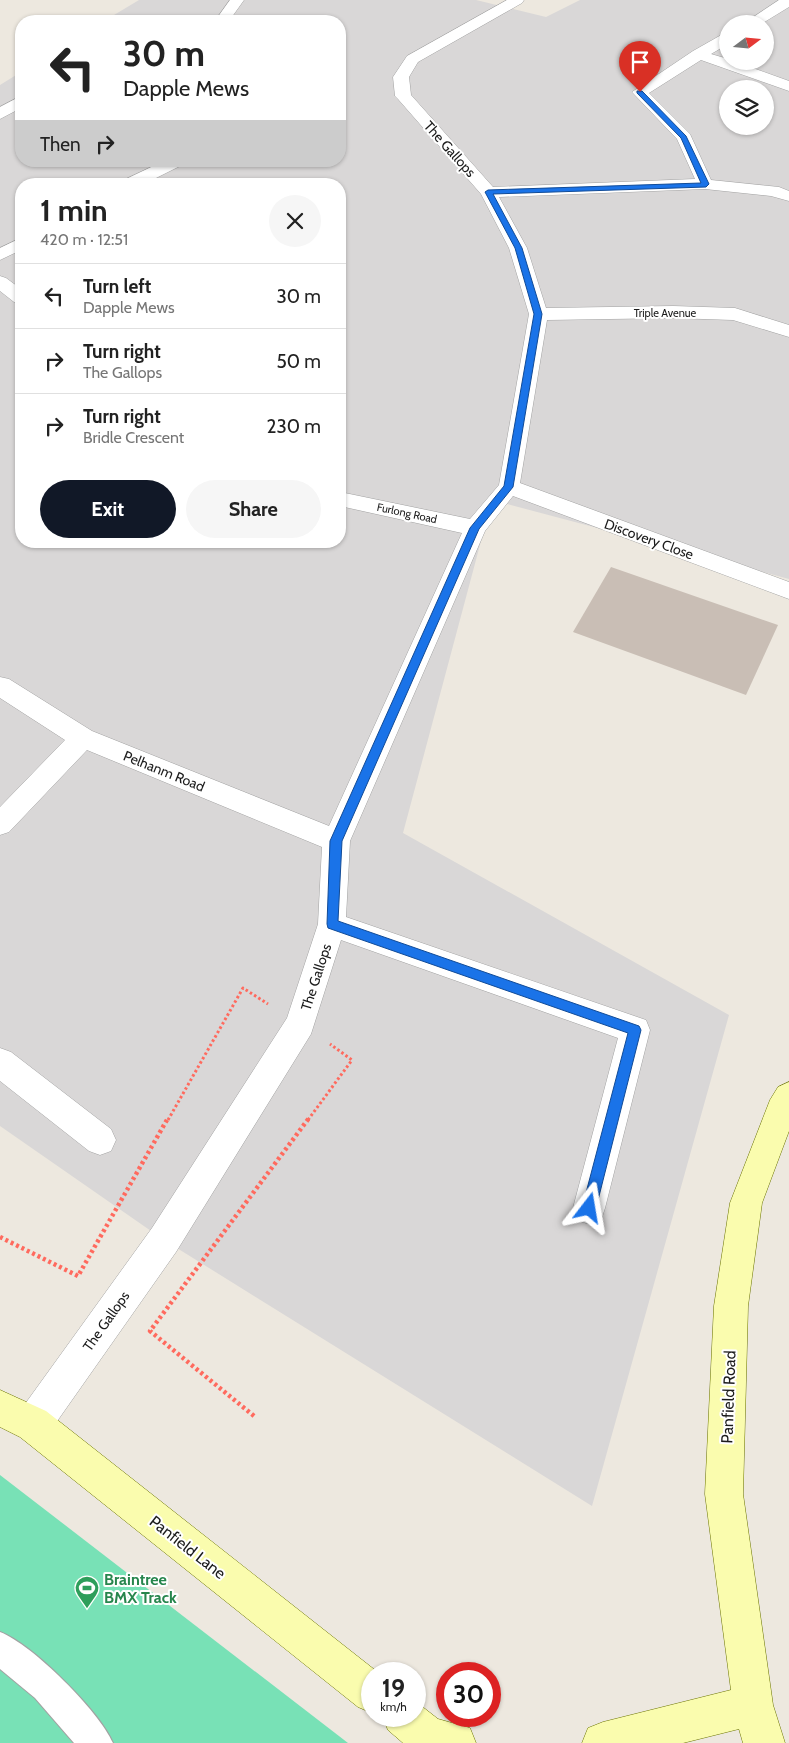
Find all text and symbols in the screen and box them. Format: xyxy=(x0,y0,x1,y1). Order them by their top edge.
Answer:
north arrow xyxy=(719,15,774,70)
map controls xyxy=(719,15,774,135)
text: 30 m xyxy=(123,32,205,75)
icon: left xyxy=(40,35,105,100)
pin xyxy=(619,41,661,92)
icon: arrive xyxy=(626,48,654,76)
text: Dapple Mews xyxy=(123,75,249,102)
button: layers xyxy=(719,80,774,135)
street label: The Gallops xyxy=(420,117,480,181)
icon: right xyxy=(91,130,119,158)
text: Then xyxy=(40,133,81,156)
text: 1 min xyxy=(40,192,108,229)
button: close xyxy=(269,195,321,247)
text: 420 m · 12:51 xyxy=(40,230,128,249)
text: Turn left xyxy=(83,275,151,298)
icon: left xyxy=(40,282,68,310)
text: 30 m xyxy=(277,285,321,308)
text: Dapple Mews xyxy=(83,298,175,317)
street label: Triple Avenue xyxy=(634,306,697,320)
text: Turn right xyxy=(83,340,161,363)
icon: right xyxy=(40,347,68,375)
text: 50 m xyxy=(277,350,321,373)
text: The Gallops xyxy=(83,363,162,382)
text: Turn right xyxy=(83,405,161,428)
icon: right xyxy=(40,412,68,440)
text: 230 m xyxy=(267,415,321,438)
text: Bridle Crescent xyxy=(83,428,184,447)
button: Exit xyxy=(40,480,176,538)
button: Share xyxy=(186,480,321,538)
street label: Furlong Road xyxy=(376,500,438,526)
street label: Discovery Close xyxy=(602,515,696,563)
street label: Pelhanm Road xyxy=(121,747,207,795)
street label: The Gallops xyxy=(297,941,335,1013)
position arrow xyxy=(562,1181,614,1233)
street label: The Gallops xyxy=(79,1287,133,1355)
street label: Panfield Road xyxy=(717,1350,740,1444)
street label: Panfield Lane xyxy=(146,1512,230,1583)
place label: Braintree BMX Track xyxy=(104,1570,177,1607)
sports icon: Braintree BMX Track xyxy=(74,1575,100,1609)
speed limit sign: 30 xyxy=(436,1662,501,1727)
text: 19 xyxy=(382,1673,405,1703)
text: km/h xyxy=(380,1699,407,1714)

